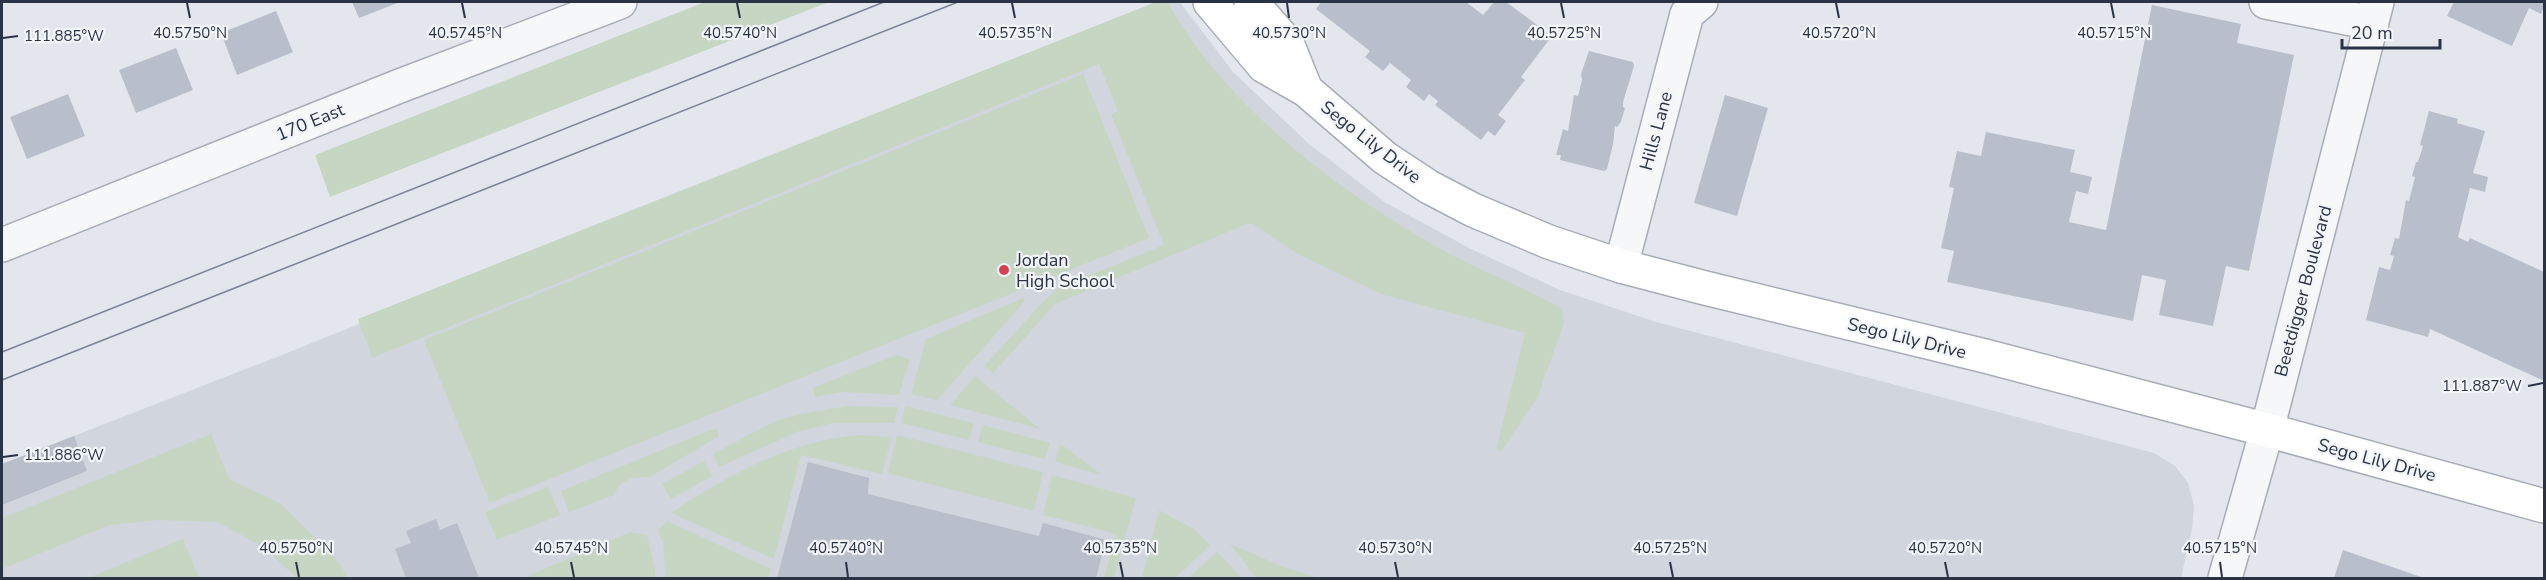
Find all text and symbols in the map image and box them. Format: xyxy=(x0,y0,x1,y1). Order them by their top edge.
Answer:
scale bar xyxy=(2342,12,2440,50)
text: 20 m xyxy=(2351,21,2393,45)
text: 40.5750°N xyxy=(153,23,227,43)
text: 40.5745°N xyxy=(428,23,502,43)
text: 40.5740°N xyxy=(703,23,777,43)
text: 40.5735°N xyxy=(978,23,1052,43)
text: 40.5730°N xyxy=(1252,23,1326,43)
text: 40.5725°N xyxy=(1527,23,1601,43)
text: 40.5720°N xyxy=(1802,23,1876,43)
text: 40.5715°N xyxy=(2077,23,2151,43)
text: 111.885°W xyxy=(24,26,104,46)
street label: Hills Lane xyxy=(1634,89,1678,173)
street label: Sego Lily Drive xyxy=(1316,95,1426,189)
street label: 170 East xyxy=(272,97,348,147)
street label: Beetdigger Boulevard xyxy=(2269,203,2337,379)
place label: Jordan High School xyxy=(1015,248,1115,293)
marker: Jordan High School xyxy=(997,263,1011,277)
street label: Sego Lily Drive xyxy=(1845,312,1969,364)
text: 111.887°W xyxy=(2442,376,2522,396)
street label: Sego Lily Drive xyxy=(2315,433,2439,487)
text: 111.886°W xyxy=(24,445,104,465)
text: 40.5750°N xyxy=(259,538,333,558)
text: 40.5745°N xyxy=(534,538,608,558)
text: 40.5740°N xyxy=(809,538,883,558)
text: 40.5735°N xyxy=(1083,538,1157,558)
text: 40.5730°N xyxy=(1358,538,1432,558)
text: 40.5725°N xyxy=(1633,538,1707,558)
text: 40.5720°N xyxy=(1908,538,1982,558)
text: 40.5715°N xyxy=(2183,538,2257,558)

